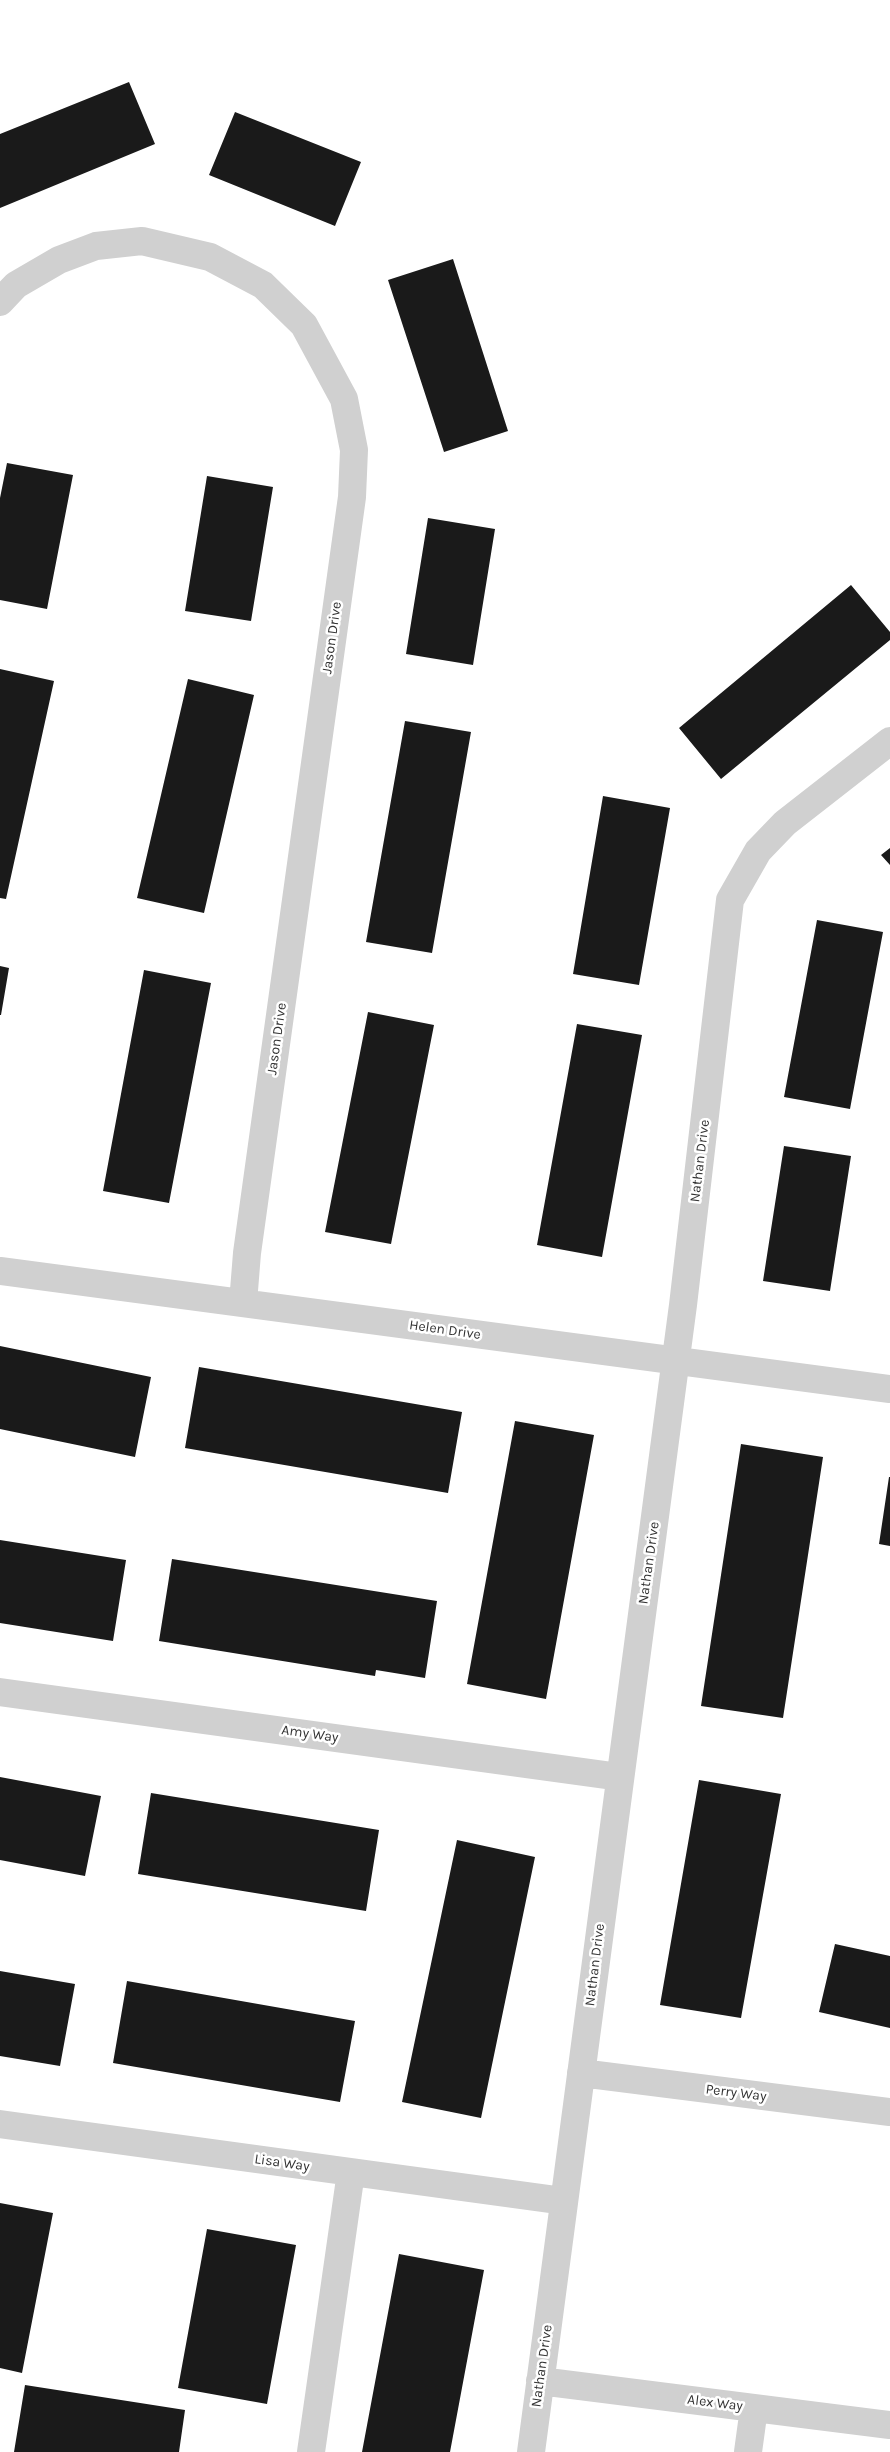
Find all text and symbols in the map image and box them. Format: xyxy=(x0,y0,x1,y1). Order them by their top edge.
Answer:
street label: Jason Drive xyxy=(319,601,345,675)
street label: Jason Drive xyxy=(264,1002,290,1076)
street label: Nathan Drive xyxy=(687,1119,713,1203)
street label: Helen Drive xyxy=(408,1317,482,1343)
street label: Nathan Drive xyxy=(635,1521,663,1605)
street label: Amy Way xyxy=(280,1722,340,1746)
street label: Nathan Drive xyxy=(582,1923,608,2007)
street label: Perry Way xyxy=(705,2081,767,2105)
street label: Lisa Way xyxy=(253,2151,311,2175)
street label: Nathan Drive xyxy=(528,2324,556,2408)
street label: Alex Way xyxy=(686,2391,744,2415)

